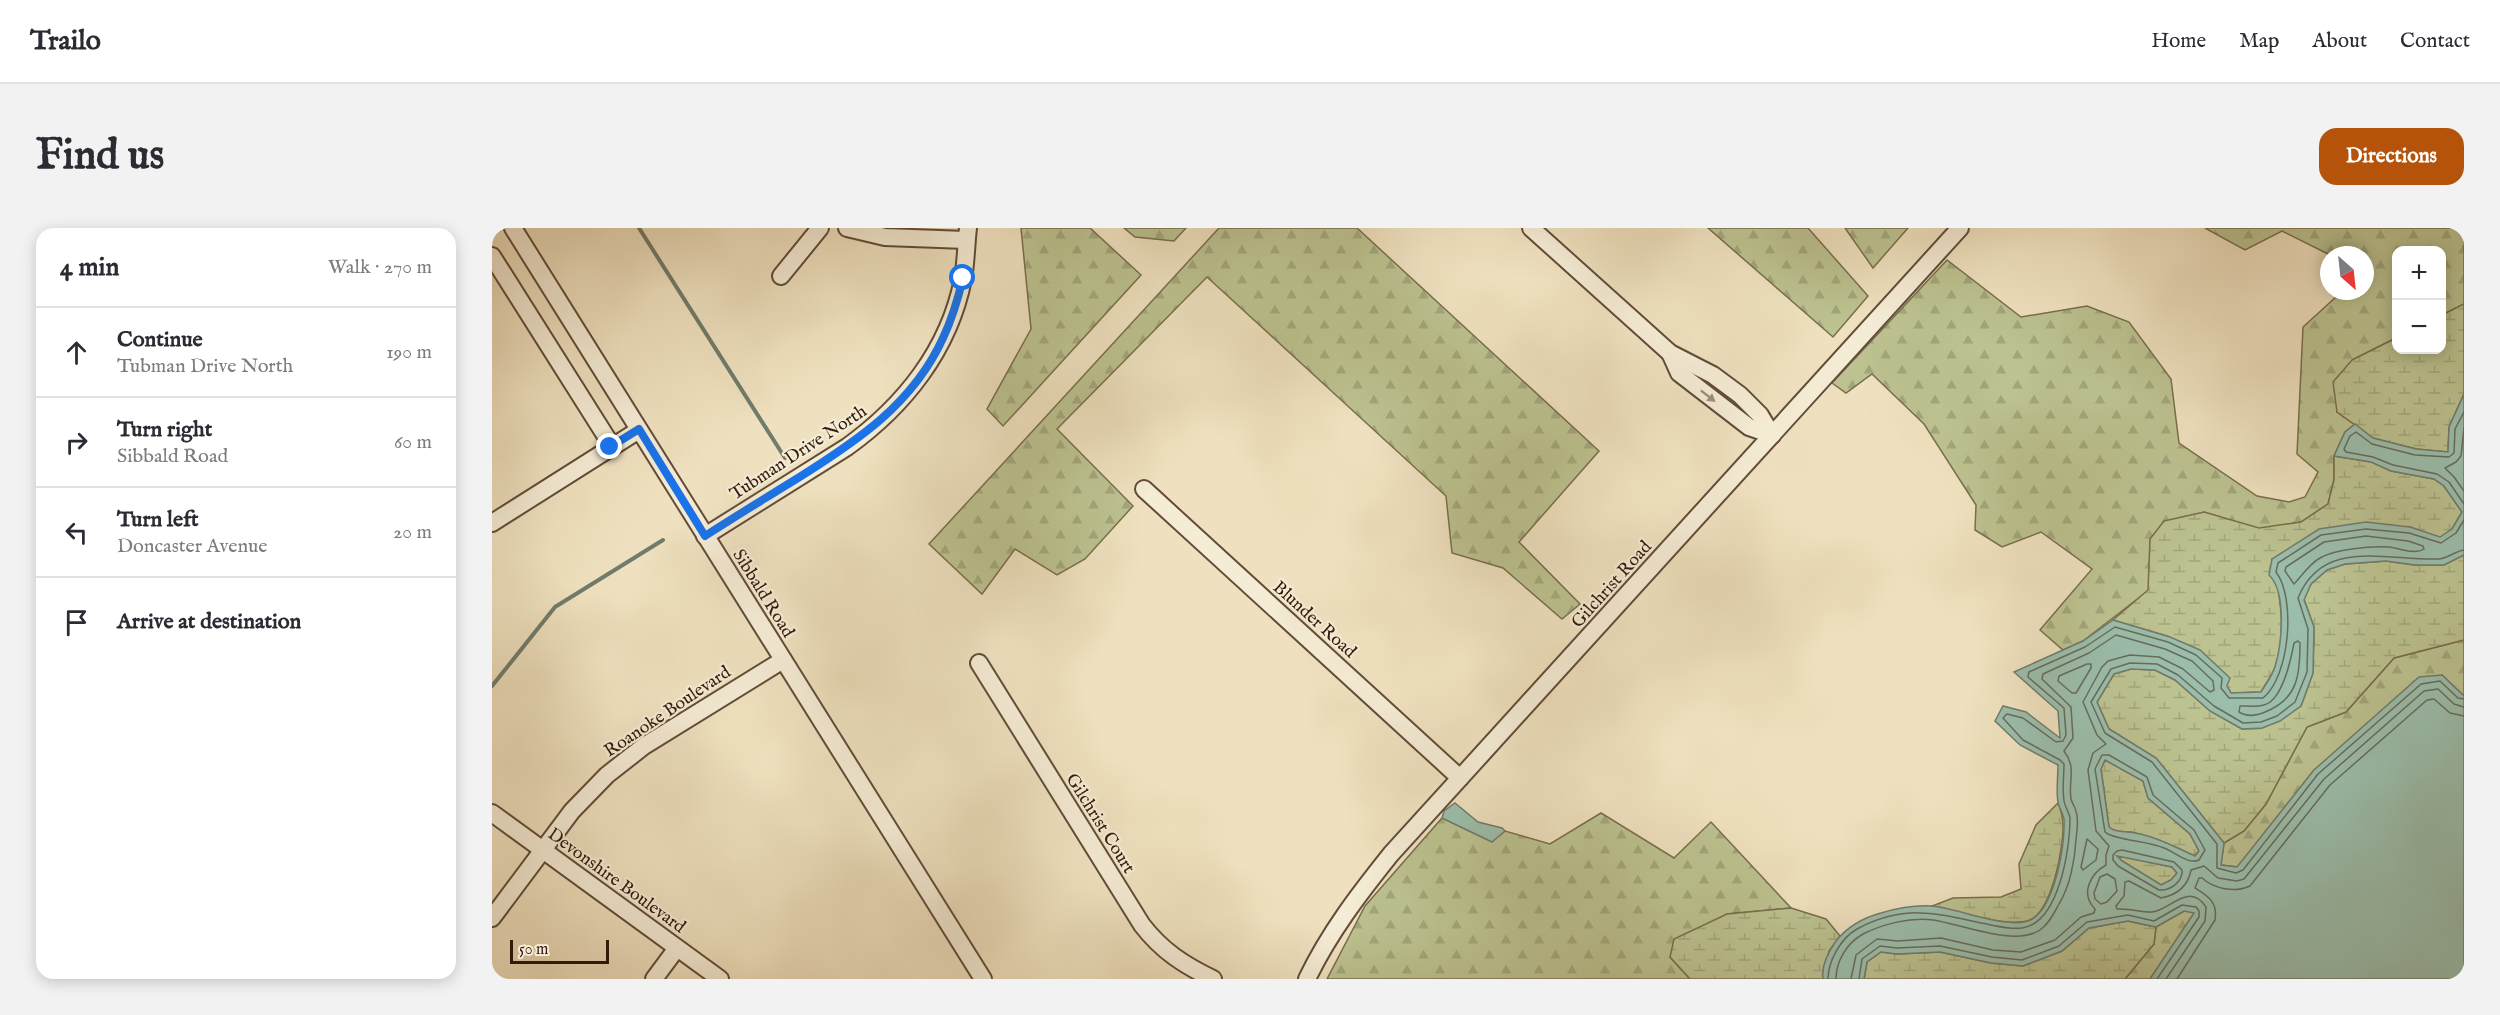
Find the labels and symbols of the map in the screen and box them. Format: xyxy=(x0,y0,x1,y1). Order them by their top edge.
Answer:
north arrow xyxy=(2320,246,2374,300)
route start xyxy=(949,264,975,290)
one-way arrow xyxy=(1700,389,1715,401)
street label: Tubman Drive North xyxy=(726,400,872,506)
route end xyxy=(596,433,622,459)
street label: Gilchrist Road xyxy=(1567,536,1658,634)
street label: Sibbald Road xyxy=(726,545,799,643)
street label: Blunder Road xyxy=(1267,577,1361,664)
street label: Roanoke Boulevard xyxy=(600,661,736,763)
street label: Gilchrist Court xyxy=(1060,769,1140,878)
street label: Devonshire Boulevard xyxy=(543,823,690,939)
scale bar xyxy=(510,937,609,964)

